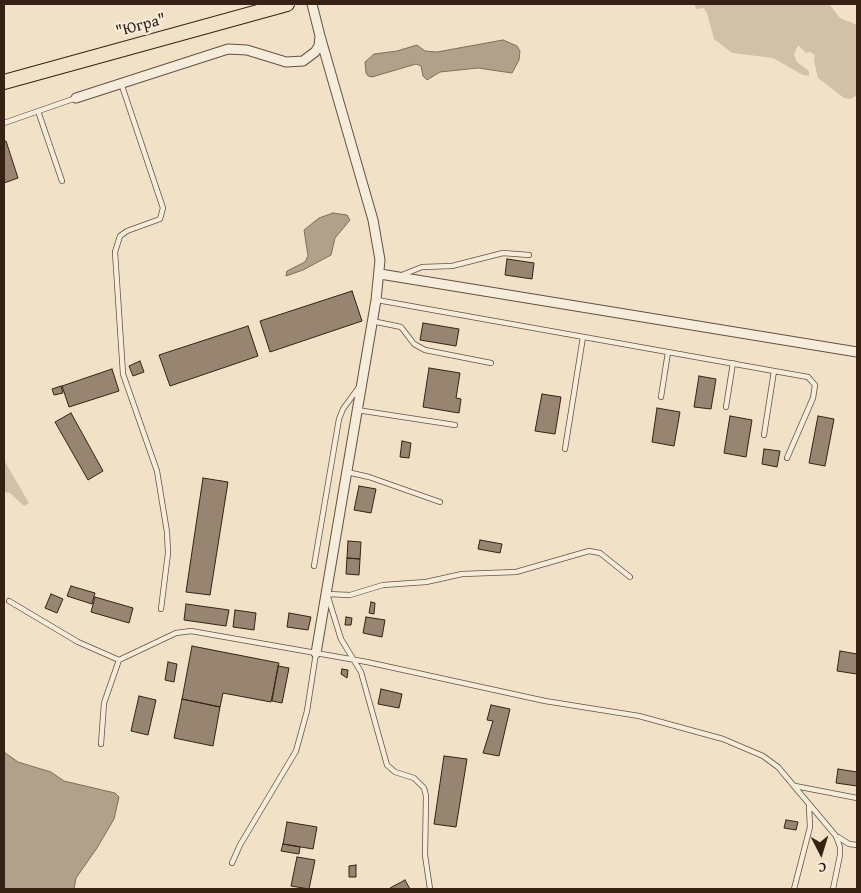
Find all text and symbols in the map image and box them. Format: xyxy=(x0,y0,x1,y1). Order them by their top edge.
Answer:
street label: "Югра" xyxy=(114,10,168,42)
north arrow xyxy=(796,828,846,878)
text: С xyxy=(817,858,827,878)

